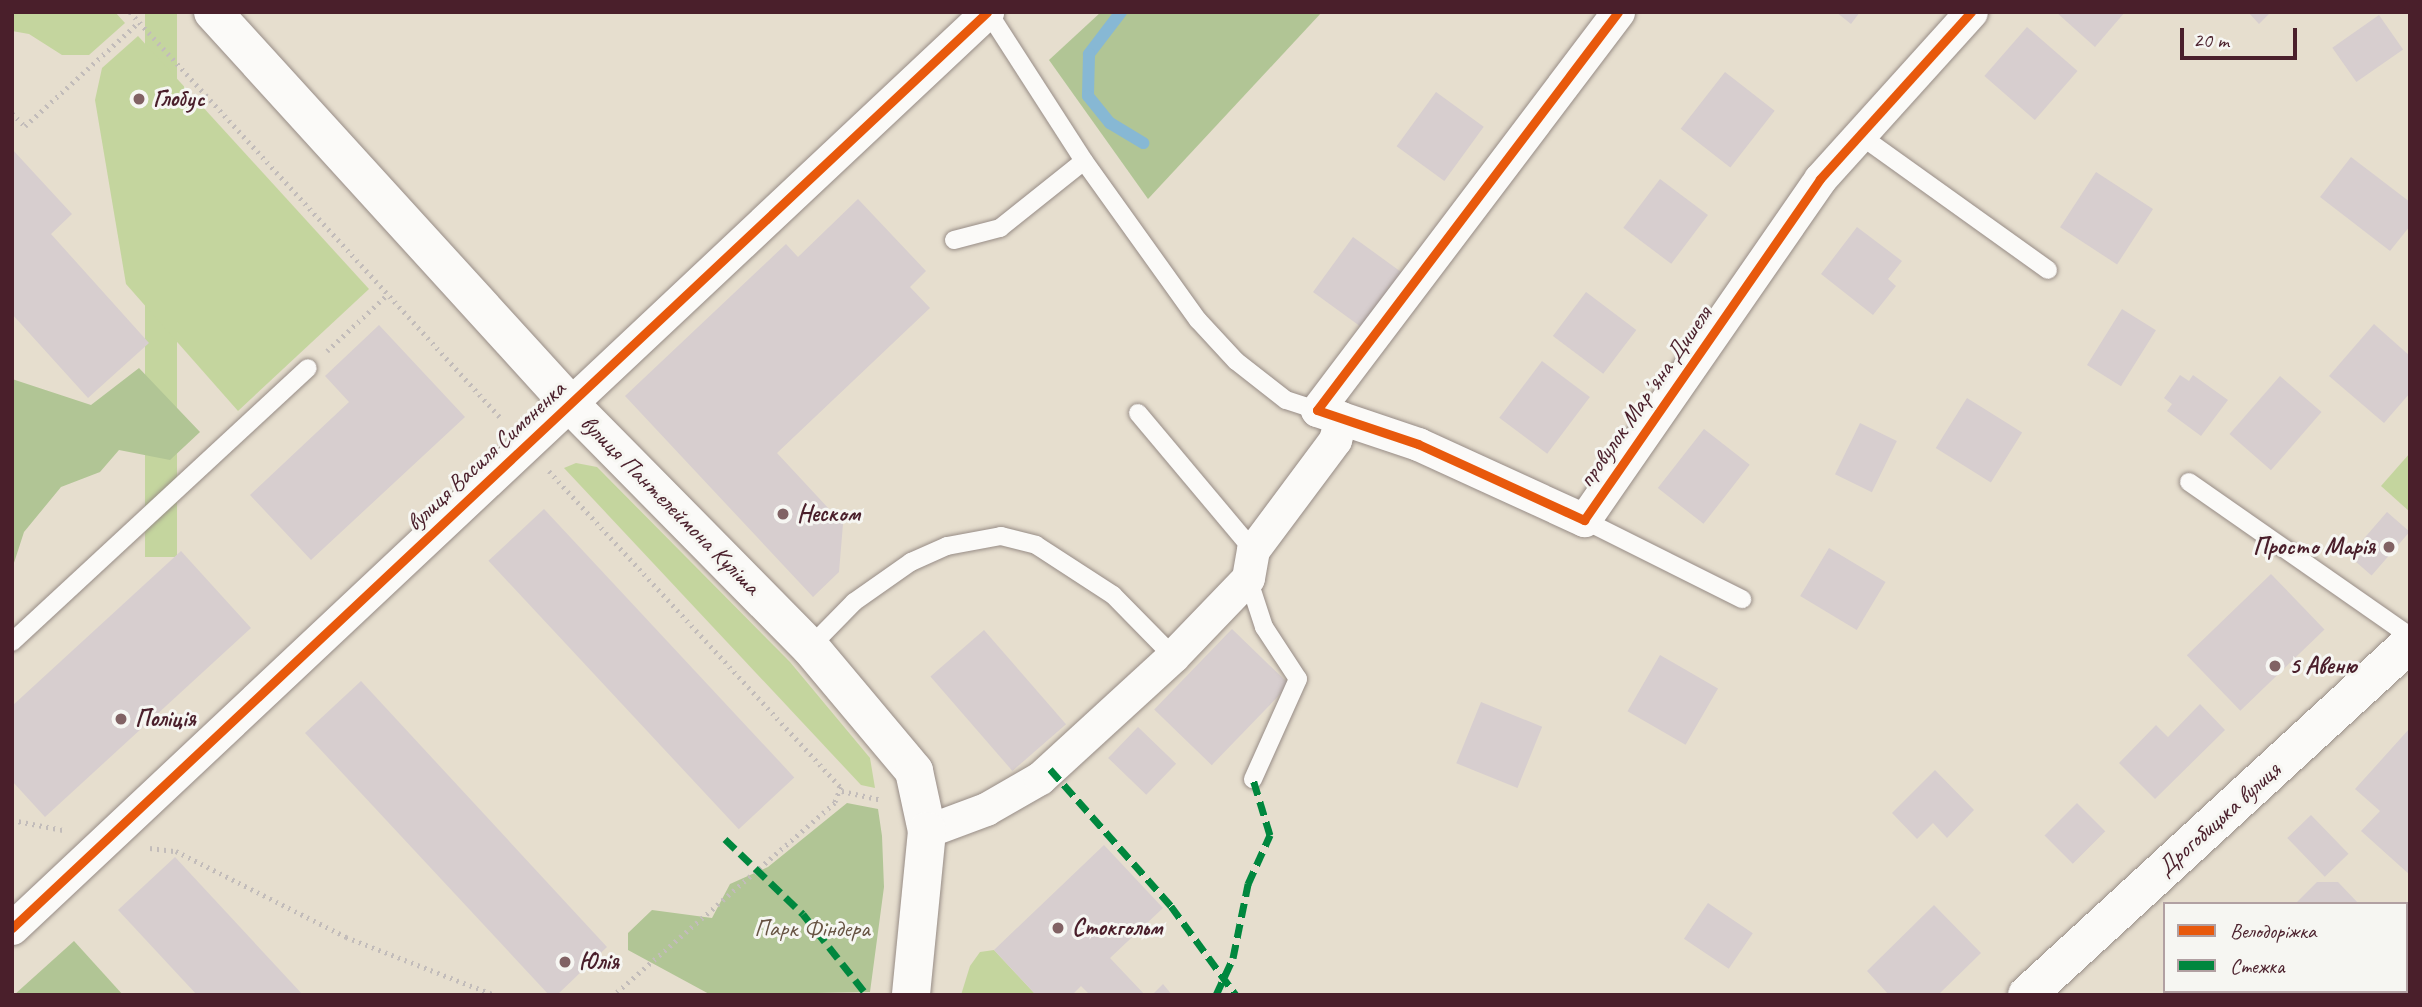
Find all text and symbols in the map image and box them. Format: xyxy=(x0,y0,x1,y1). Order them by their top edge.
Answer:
scale bar xyxy=(2184,14,2301,58)
text: 20 m xyxy=(2193,27,2229,53)
place label: Глобус xyxy=(153,85,205,113)
marker: Глобус xyxy=(131,91,147,107)
street label: провулок Марʼяна Дишеля xyxy=(1571,300,1719,494)
street label: вулиця Василя Симоненка xyxy=(400,375,572,537)
street label: вулиця Пантелеймона Куліша xyxy=(574,409,766,601)
place label: Неском xyxy=(797,500,860,528)
marker: Неском xyxy=(775,506,791,522)
place label: Просто Марія xyxy=(2253,533,2375,561)
marker: Просто Марія xyxy=(2381,539,2397,555)
place label: 5 Авеню xyxy=(2289,652,2357,680)
marker: 5 Авеню xyxy=(2267,658,2283,674)
place label: Поліція xyxy=(135,705,196,733)
marker: Поліція xyxy=(113,711,129,727)
street label: Дрогобицька вулиця xyxy=(2151,755,2287,883)
legend xyxy=(2163,902,2408,993)
place label: Стокгольм xyxy=(1072,914,1162,942)
park label: Парк Фіндера xyxy=(756,915,868,943)
text: Велодоріжка xyxy=(2230,918,2316,944)
marker: Стокгольм xyxy=(1050,920,1066,936)
place label: Юлія xyxy=(579,948,619,976)
text: Стежка xyxy=(2230,953,2284,979)
marker: Юлія xyxy=(557,954,573,970)

